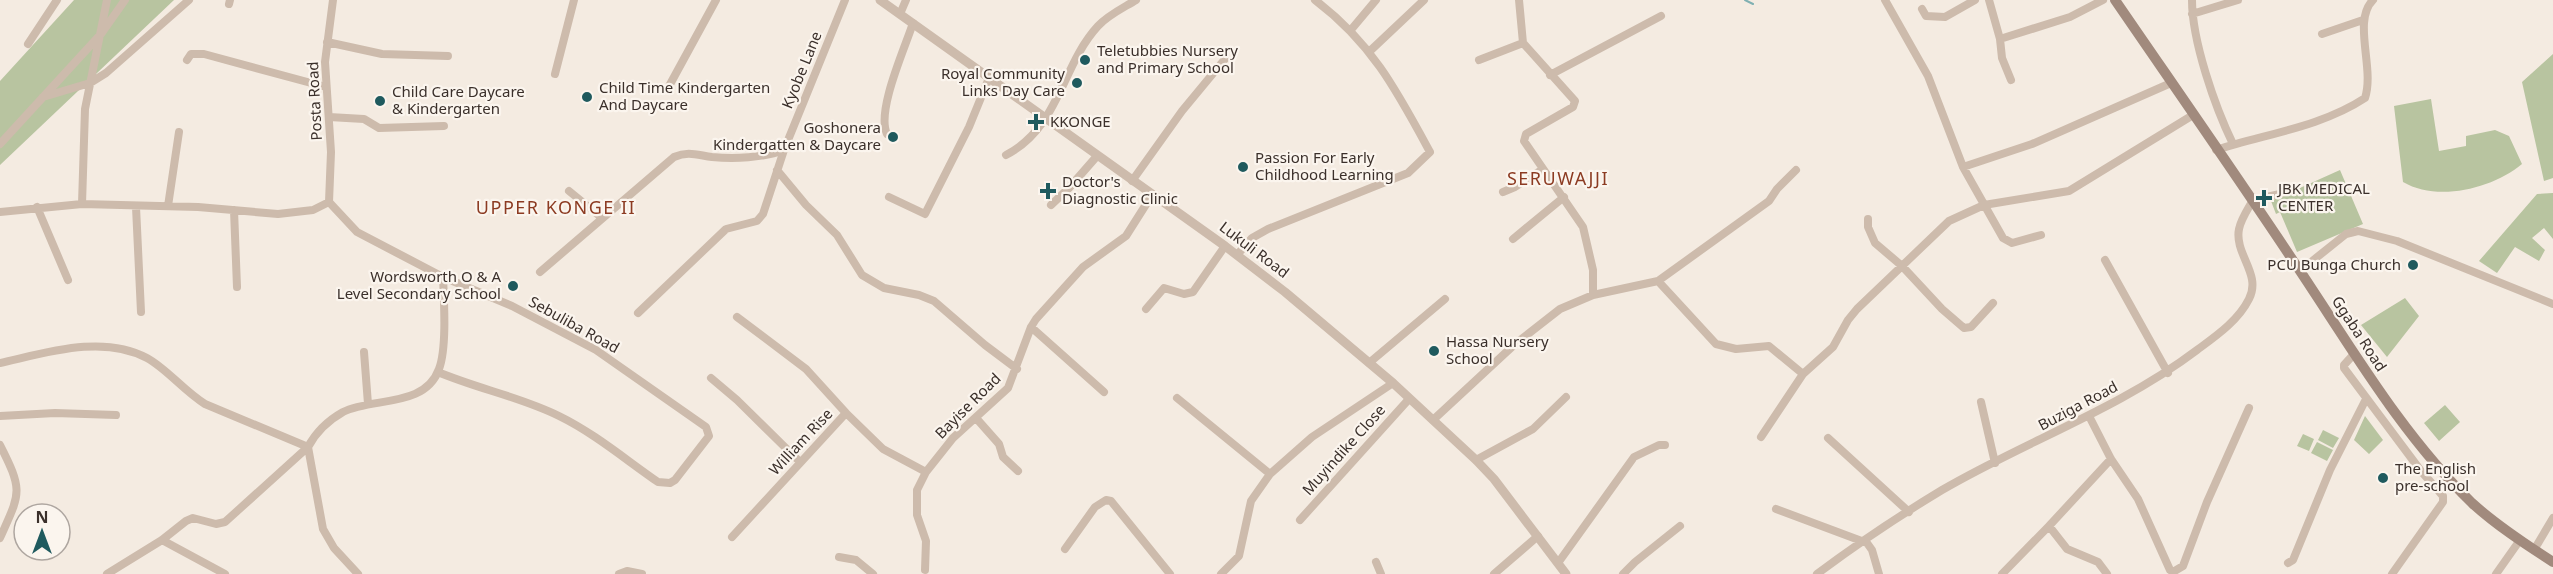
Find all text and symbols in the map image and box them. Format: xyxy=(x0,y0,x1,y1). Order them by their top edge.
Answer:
street label: Kyobe Lane xyxy=(777,28,826,111)
place label: Teletubbies Nursery and Primary School xyxy=(1097,40,1238,77)
marker: Teletubbies Nursery and Primary School xyxy=(1078,53,1092,67)
street label: Posta Road xyxy=(302,61,326,141)
place label: Royal Community Links Day Care xyxy=(941,63,1065,100)
marker: Royal Community Links Day Care xyxy=(1070,76,1084,90)
place label: Child Time Kindergarten And Daycare xyxy=(599,77,770,114)
place label: Child Care Daycare & Kindergarten xyxy=(392,81,525,118)
marker: Child Time Kindergarten And Daycare xyxy=(580,90,594,104)
marker: Child Care Daycare & Kindergarten xyxy=(373,94,387,108)
place label: KKONGE xyxy=(1050,111,1111,131)
marker: KKONGE xyxy=(1027,113,1045,131)
place label: Goshonera Kindergatten & Daycare xyxy=(713,117,881,154)
marker: Goshonera Kindergatten & Daycare xyxy=(886,130,900,144)
place label: Passion For Early Childhood Learning xyxy=(1255,147,1394,184)
marker: Passion For Early Childhood Learning xyxy=(1236,160,1250,174)
district label: SERUWAJJI xyxy=(1507,166,1609,190)
place label: Doctor's Diagnostic Clinic xyxy=(1062,171,1178,208)
place label: JBK MEDICAL CENTER xyxy=(2276,178,2370,215)
marker: Doctor's Diagnostic Clinic xyxy=(1039,182,1057,200)
marker: JBK MEDICAL CENTER xyxy=(2255,189,2273,207)
district label: UPPER KONGE II xyxy=(476,195,636,219)
street label: Lukuli Road xyxy=(1216,217,1293,282)
place label: PCU Bunga Church xyxy=(2267,254,2401,274)
marker: PCU Bunga Church xyxy=(2406,258,2420,272)
place label: Wordsworth O & A Level Secondary School xyxy=(337,266,501,303)
marker: Wordsworth O & A Level Secondary School xyxy=(506,279,520,293)
street label: Sebuliba Road xyxy=(526,291,623,357)
street label: Ggaba Road xyxy=(2328,292,2392,375)
place label: Hassa Nursery School xyxy=(1446,331,1549,368)
marker: Hassa Nursery School xyxy=(1427,344,1441,358)
street label: Bayise Road xyxy=(930,368,1005,443)
street label: Buziga Road xyxy=(2034,376,2121,434)
street label: Muyindike Close xyxy=(1297,400,1389,499)
street label: William Rise xyxy=(764,404,836,479)
place label: The English pre-school xyxy=(2395,458,2476,495)
marker: The English pre-school xyxy=(2376,471,2390,485)
north arrow xyxy=(12,502,72,562)
text: N xyxy=(35,506,49,528)

